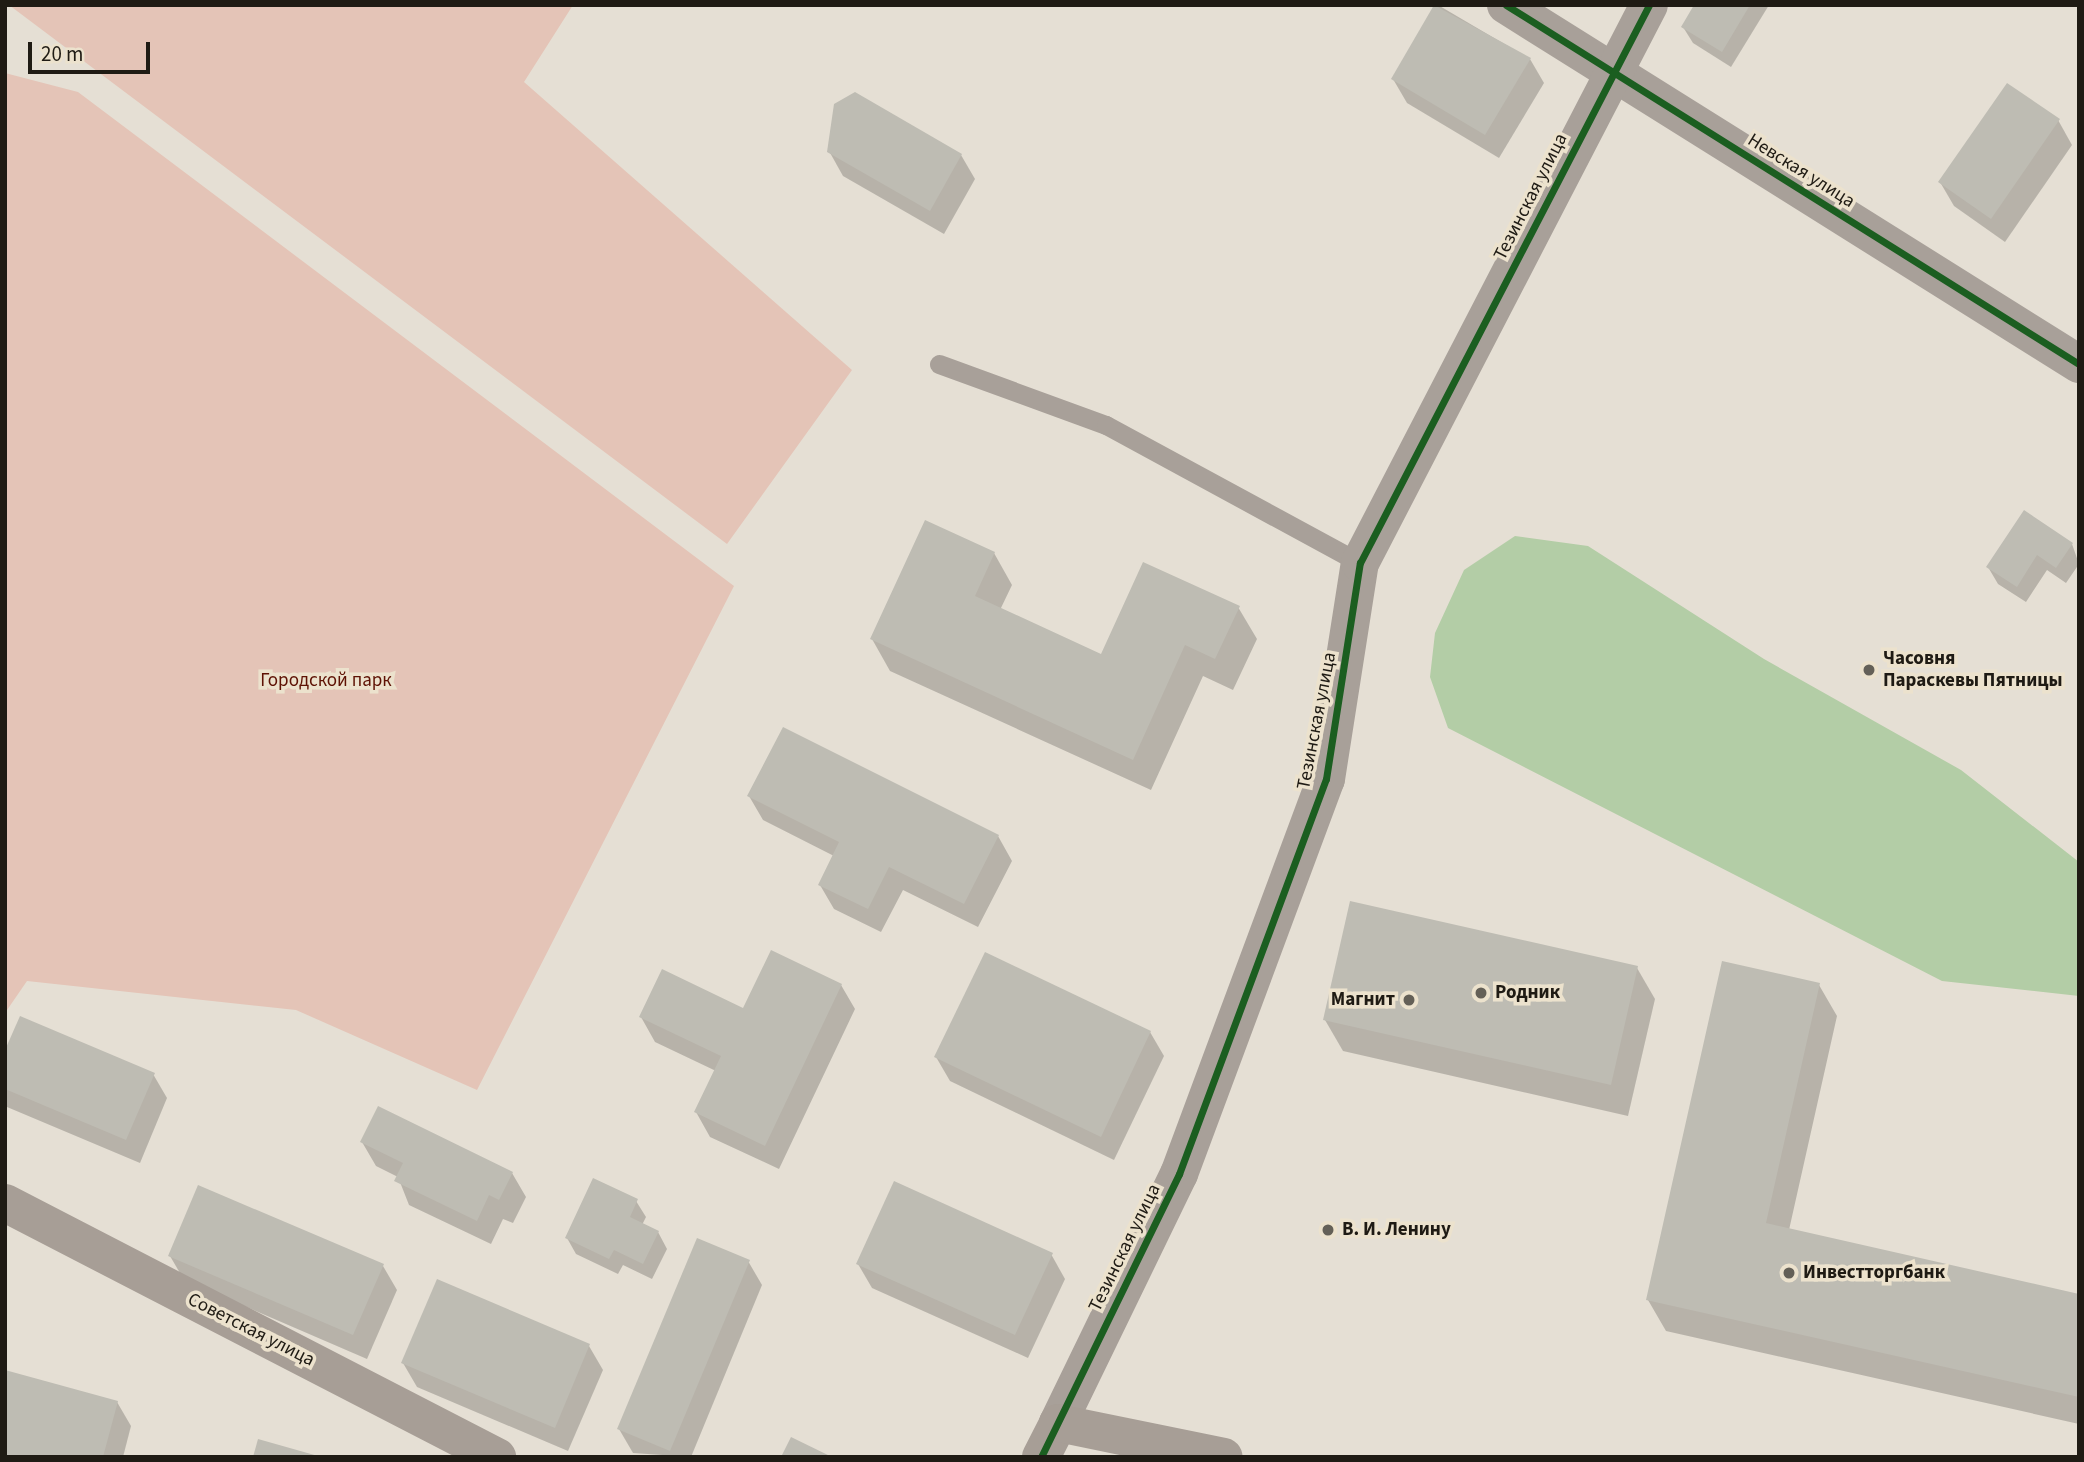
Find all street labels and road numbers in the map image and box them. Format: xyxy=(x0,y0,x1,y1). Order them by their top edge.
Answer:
street label: Невская улица xyxy=(1743,129,1859,213)
street label: Тезинская улица xyxy=(1489,130,1573,264)
street label: Тезинская улица xyxy=(1293,650,1341,792)
street label: Тезинская улица xyxy=(1084,1180,1166,1316)
street label: Советская улица xyxy=(184,1288,318,1372)

